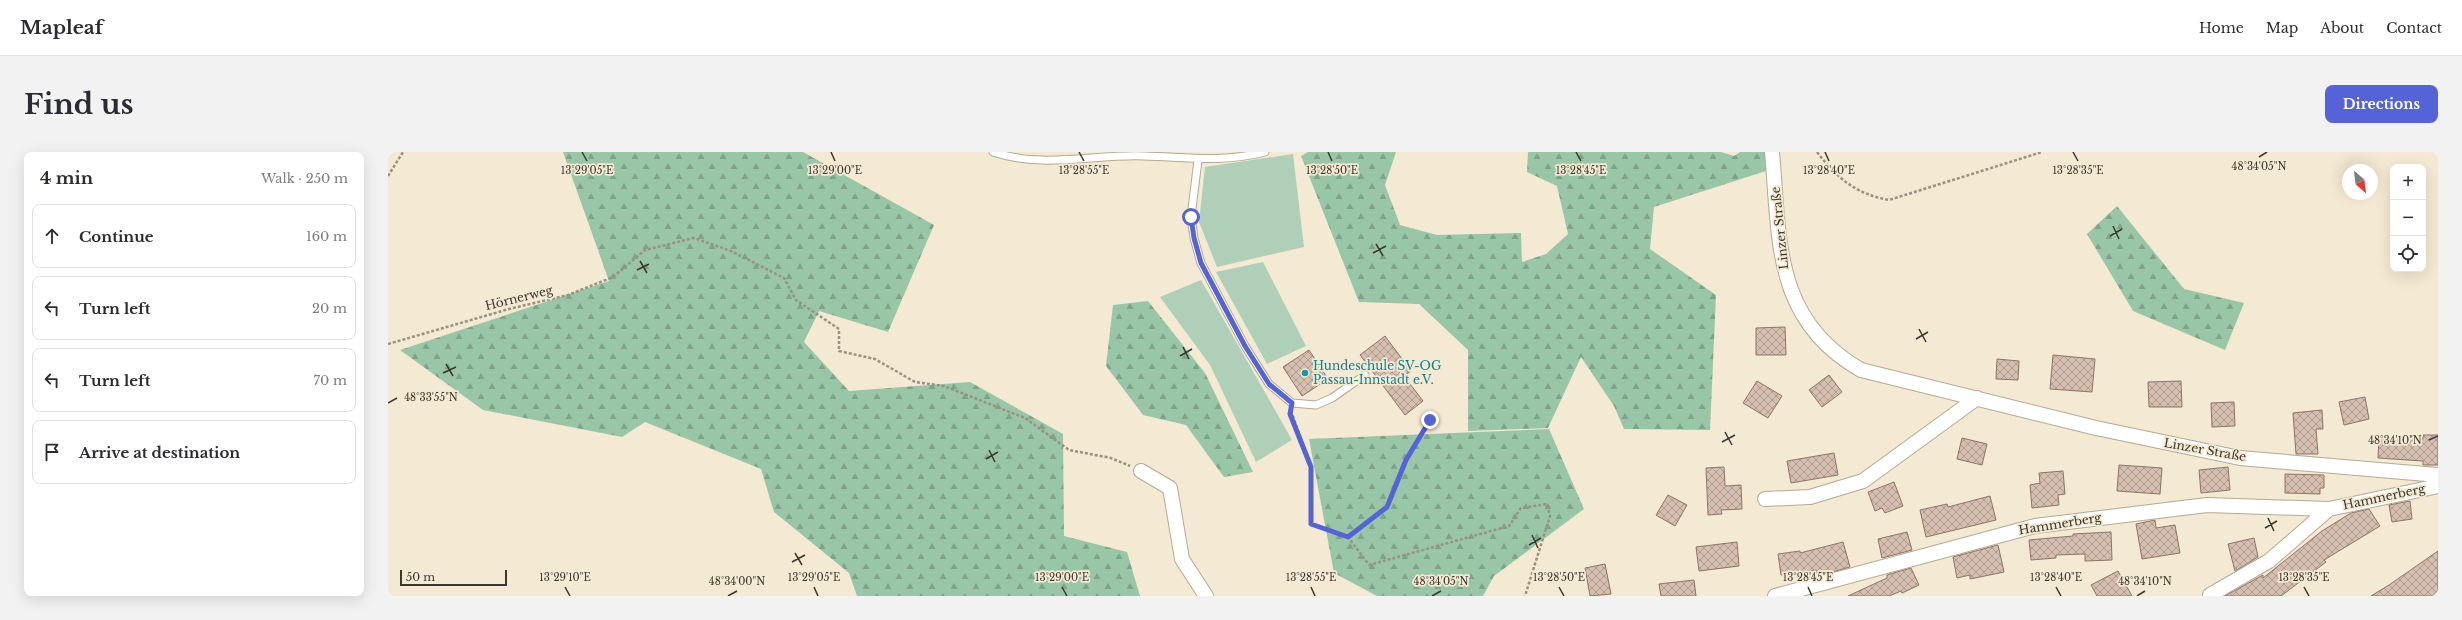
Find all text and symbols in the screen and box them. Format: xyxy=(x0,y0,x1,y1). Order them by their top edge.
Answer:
text: Mapleaf xyxy=(20,16,103,39)
text: Home xyxy=(2199,19,2244,37)
text: Map xyxy=(2266,19,2298,37)
text: About xyxy=(2320,19,2364,37)
text: Contact xyxy=(2386,19,2442,37)
button: Directions xyxy=(2325,85,2438,123)
text: Find us xyxy=(24,87,134,122)
text: 48°34'05"N xyxy=(2232,160,2286,173)
text: 13°29'05"E xyxy=(561,164,613,177)
text: 13°29'00"E xyxy=(808,164,862,177)
text: 13°28'55"E xyxy=(1059,164,1109,177)
text: 13°28'50"E xyxy=(1306,164,1358,177)
text: 13°28'45"E xyxy=(1556,164,1606,177)
text: 13°28'40"E xyxy=(1803,164,1855,177)
text: 13°28'35"E xyxy=(2052,164,2104,177)
north arrow xyxy=(2342,164,2378,200)
map controls xyxy=(2390,164,2426,272)
button: + xyxy=(2390,164,2426,200)
text: 4 min xyxy=(40,168,93,189)
text: Walk · 250 m xyxy=(261,170,348,187)
street label: Linzer Straße xyxy=(1768,186,1791,270)
button: − xyxy=(2390,200,2426,236)
route start xyxy=(1182,208,1200,226)
icon: ahead xyxy=(41,225,63,247)
text: Continue xyxy=(79,227,154,246)
text: 160 m xyxy=(306,228,347,245)
button: locate xyxy=(2390,236,2426,272)
street label: Hörnerweg xyxy=(483,282,555,313)
icon: left xyxy=(41,297,63,319)
text: Turn left xyxy=(79,299,150,318)
text: 20 m xyxy=(312,300,347,317)
place label: Hundeschule SV-OG Passau-Innstadt e.V. xyxy=(1313,358,1442,387)
marker: Hundeschule SV-OG Passau-Innstadt e.V. xyxy=(1300,368,1310,378)
icon: left xyxy=(41,369,63,391)
text: Turn left xyxy=(79,371,150,390)
text: 70 m xyxy=(314,372,347,389)
text: 48°33'55"N xyxy=(404,391,458,404)
route end xyxy=(1421,411,1439,429)
text: 48°34'10"N xyxy=(2368,434,2422,447)
street label: Linzer Straße xyxy=(2163,435,2247,464)
icon: arrive xyxy=(41,441,63,463)
text: Arrive at destination xyxy=(79,443,240,462)
street label: Hammerberg xyxy=(2341,480,2427,513)
street label: Hammerberg xyxy=(2017,509,2103,537)
scale bar xyxy=(400,568,507,587)
text: 50 m xyxy=(406,570,435,584)
text: 13°29'10"E xyxy=(539,571,591,584)
text: 13°29'05"E xyxy=(788,571,840,584)
text: 13°29'00"E xyxy=(1035,571,1089,584)
text: 13°28'55"E xyxy=(1286,571,1336,584)
text: 13°28'50"E xyxy=(1533,571,1585,584)
text: 13°28'45"E xyxy=(1783,571,1833,584)
text: 13°28'40"E xyxy=(2030,571,2082,584)
text: 13°28'35"E xyxy=(2278,571,2330,584)
text: 48°34'00"N xyxy=(709,575,765,588)
text: 48°34'05"N xyxy=(1414,575,1468,588)
text: 48°34'10"N xyxy=(2118,575,2172,588)

